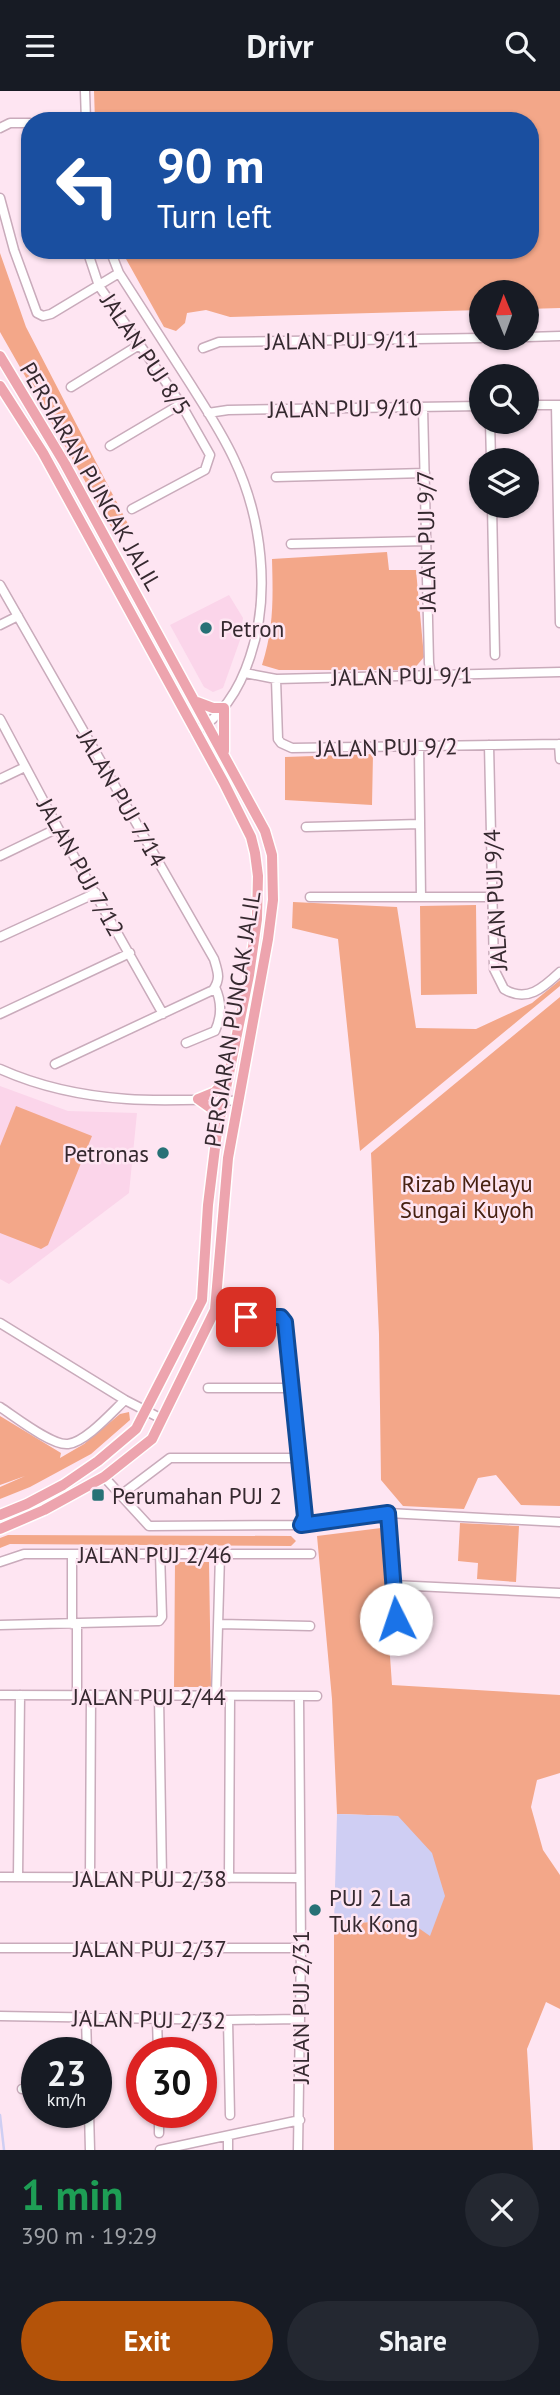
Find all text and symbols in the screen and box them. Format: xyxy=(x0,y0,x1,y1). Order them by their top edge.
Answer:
text: Drivr xyxy=(246,25,314,67)
icon: menu xyxy=(21,27,59,65)
icon: search xyxy=(501,27,539,65)
text: 90 m xyxy=(157,133,264,197)
icon: left xyxy=(42,140,133,231)
text: Turn left xyxy=(157,195,272,237)
north arrow xyxy=(469,280,539,350)
map controls xyxy=(469,280,539,518)
street label: JALAN PUJ 8/5 xyxy=(94,287,197,421)
street label: JALAN PUJ 9/11 xyxy=(264,324,419,356)
street label: PERSIARAN PUNCAK JALIL xyxy=(14,357,168,595)
button: search xyxy=(469,364,539,434)
street label: JALAN PUJ 9/10 xyxy=(267,392,422,424)
button: layers xyxy=(469,448,539,518)
street label: JALAN PUJ 9/7 xyxy=(410,470,442,613)
place label: Petron xyxy=(220,614,284,643)
marker: Petron xyxy=(198,620,214,636)
street label: JALAN PUJ 9/1 xyxy=(330,660,473,692)
street label: JALAN PUJ 7/14 xyxy=(71,723,173,872)
street label: JALAN PUJ 9/2 xyxy=(315,731,458,763)
street label: JALAN PUJ 7/12 xyxy=(31,792,131,941)
street label: JALAN PUJ 9/4 xyxy=(477,828,513,972)
street label: PERSIARAN PUNCAK JALIL xyxy=(197,889,267,1149)
place label: Petronas xyxy=(64,1139,149,1168)
marker: Petronas xyxy=(155,1145,171,1161)
park label: Rizab Melayu Sungai Kuyoh xyxy=(400,1169,534,1224)
pin xyxy=(216,1287,276,1347)
icon: arrive xyxy=(227,1298,265,1336)
place label: Perumahan PUJ 2 xyxy=(112,1481,282,1510)
marker: Perumahan PUJ 2 xyxy=(90,1487,106,1503)
street label: JALAN PUJ 2/46 xyxy=(77,1540,232,1569)
position arrow xyxy=(359,1582,433,1656)
street label: JALAN PUJ 2/44 xyxy=(71,1682,226,1711)
street label: JALAN PUJ 2/38 xyxy=(72,1864,227,1893)
place label: PUJ 2 La Tuk Kong xyxy=(329,1883,418,1938)
marker: PUJ 2 La Tuk Kong xyxy=(307,1902,323,1918)
street label: JALAN PUJ 2/31 xyxy=(286,1930,315,2085)
street label: JALAN PUJ 2/37 xyxy=(72,1934,227,1963)
street label: JALAN PUJ 2/32 xyxy=(71,2003,226,2035)
speed limit sign: 30 xyxy=(126,2037,217,2128)
text: 23 xyxy=(47,2050,86,2096)
text: km/h xyxy=(47,2088,86,2111)
text: 1 min xyxy=(21,2167,123,2222)
button: close xyxy=(465,2173,539,2247)
text: 390 m · 19:29 xyxy=(21,2221,157,2250)
button: Exit xyxy=(21,2301,273,2381)
button: Share xyxy=(287,2301,539,2381)

